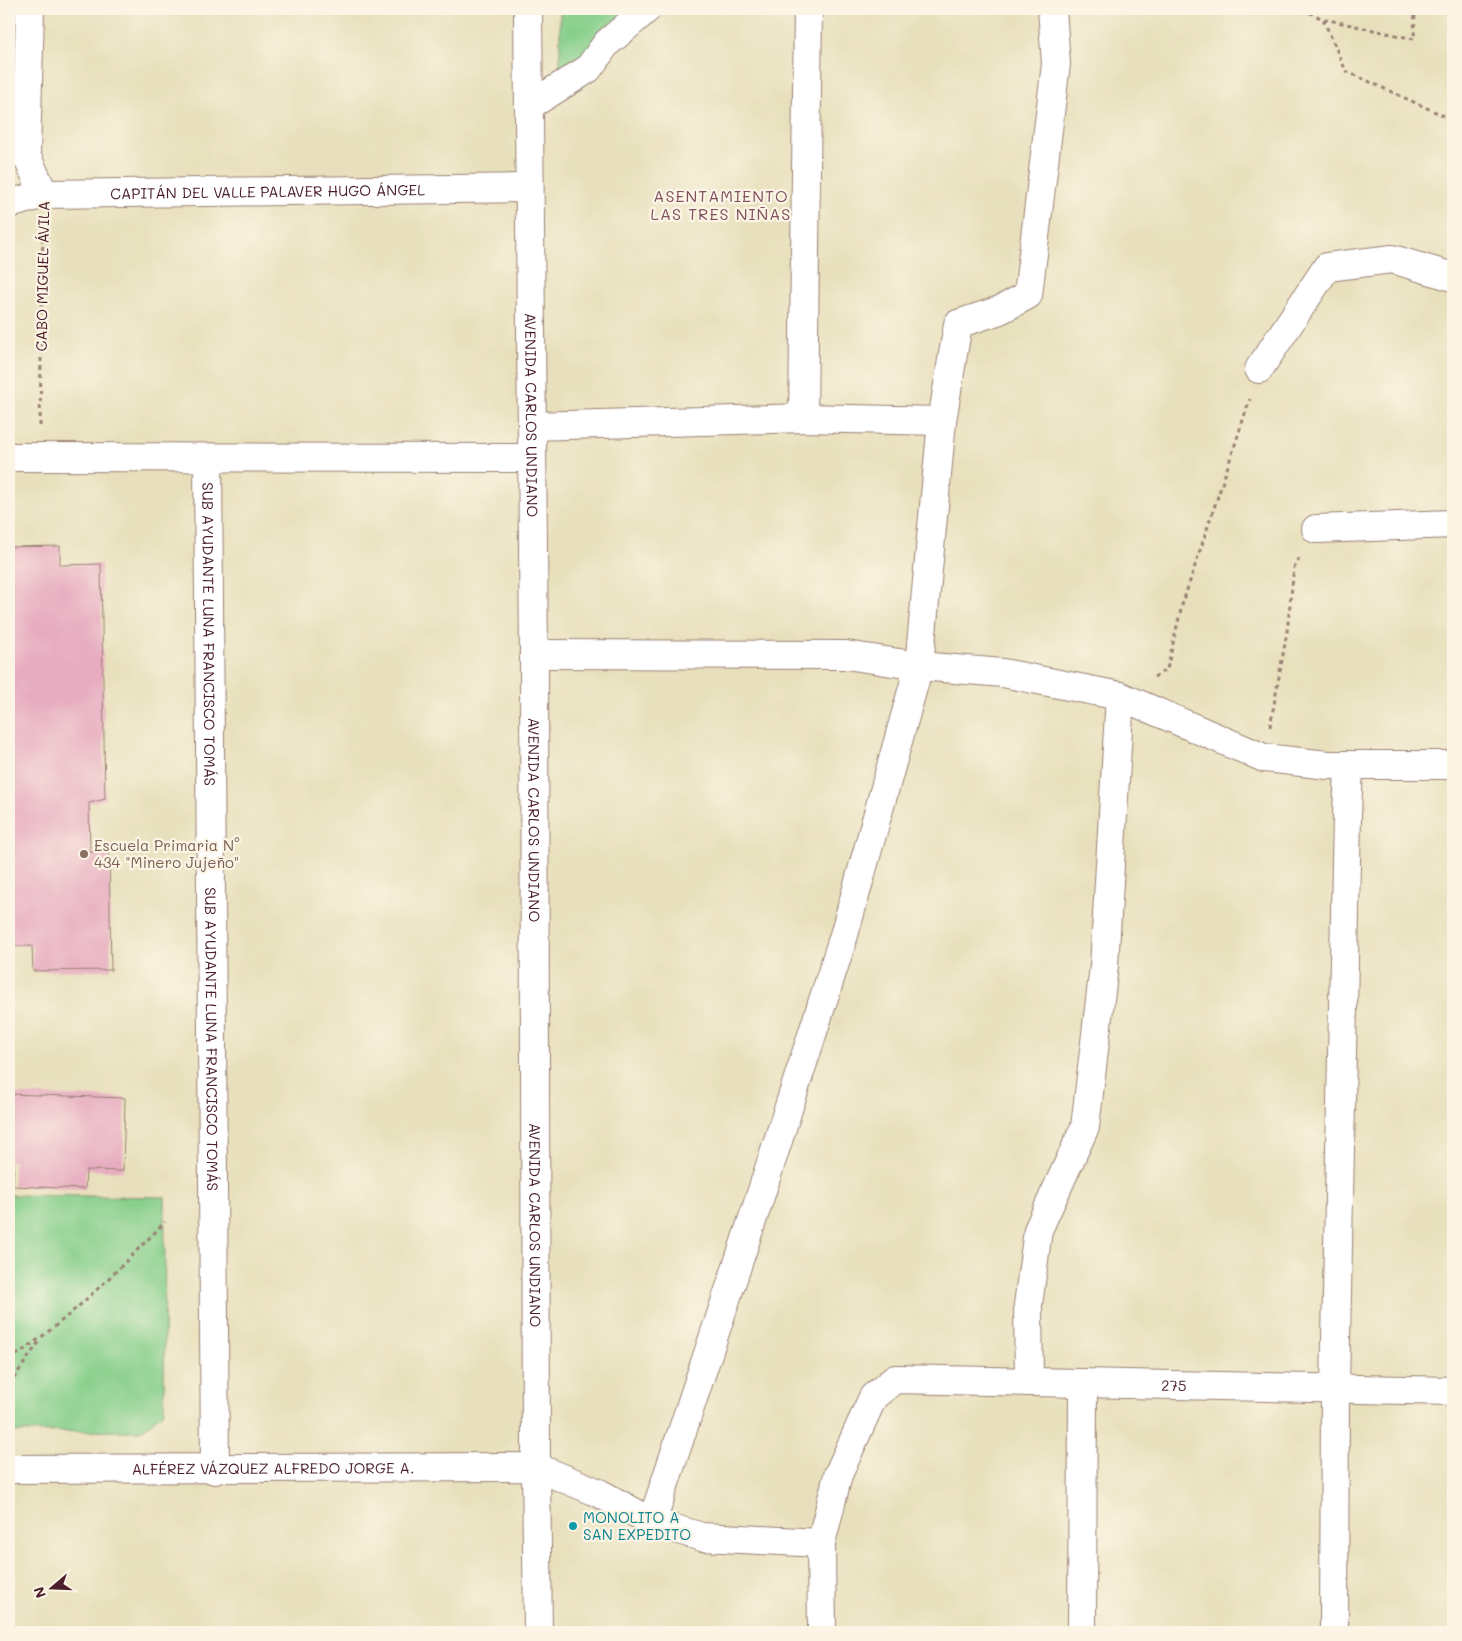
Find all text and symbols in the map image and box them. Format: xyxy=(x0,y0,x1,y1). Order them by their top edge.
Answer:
street label: CAPITÁN DEL VALLE PALAVER HUGO ÁNGEL xyxy=(110,179,425,203)
district label: ASENTAMIENTO LAS TRES NIÑAS xyxy=(651,185,791,224)
street label: CABO MIGUEL ÁVILA xyxy=(31,201,53,351)
street label: AVENIDA CARLOS UNDIANO xyxy=(521,313,543,518)
street label: SUB AYUDANTE LUNA FRANCISCO TOMÁS xyxy=(198,482,220,786)
street label: AVENIDA CARLOS UNDIANO xyxy=(524,718,545,922)
place label: Escuela Primaria N° 434 "Minero Jujeño" xyxy=(94,835,240,872)
marker: Escuela Primaria N° 434 "Minero Jujeño" xyxy=(78,848,90,860)
street label: SUB AYUDANTE LUNA FRANCISCO TOMÁS xyxy=(201,887,223,1191)
street label: AVENIDA CARLOS UNDIANO xyxy=(525,1123,546,1327)
street label: 275 xyxy=(1161,1375,1187,1395)
street label: ALFÉREZ VÁZQUEZ ALFREDO JORGE A. xyxy=(132,1457,414,1479)
place label: MONOLITO A SAN EXPEDITO xyxy=(583,1507,691,1544)
marker: MONOLITO A SAN EXPEDITO xyxy=(567,1520,579,1532)
north arrow xyxy=(28,1564,78,1614)
text: N xyxy=(29,1584,50,1601)

